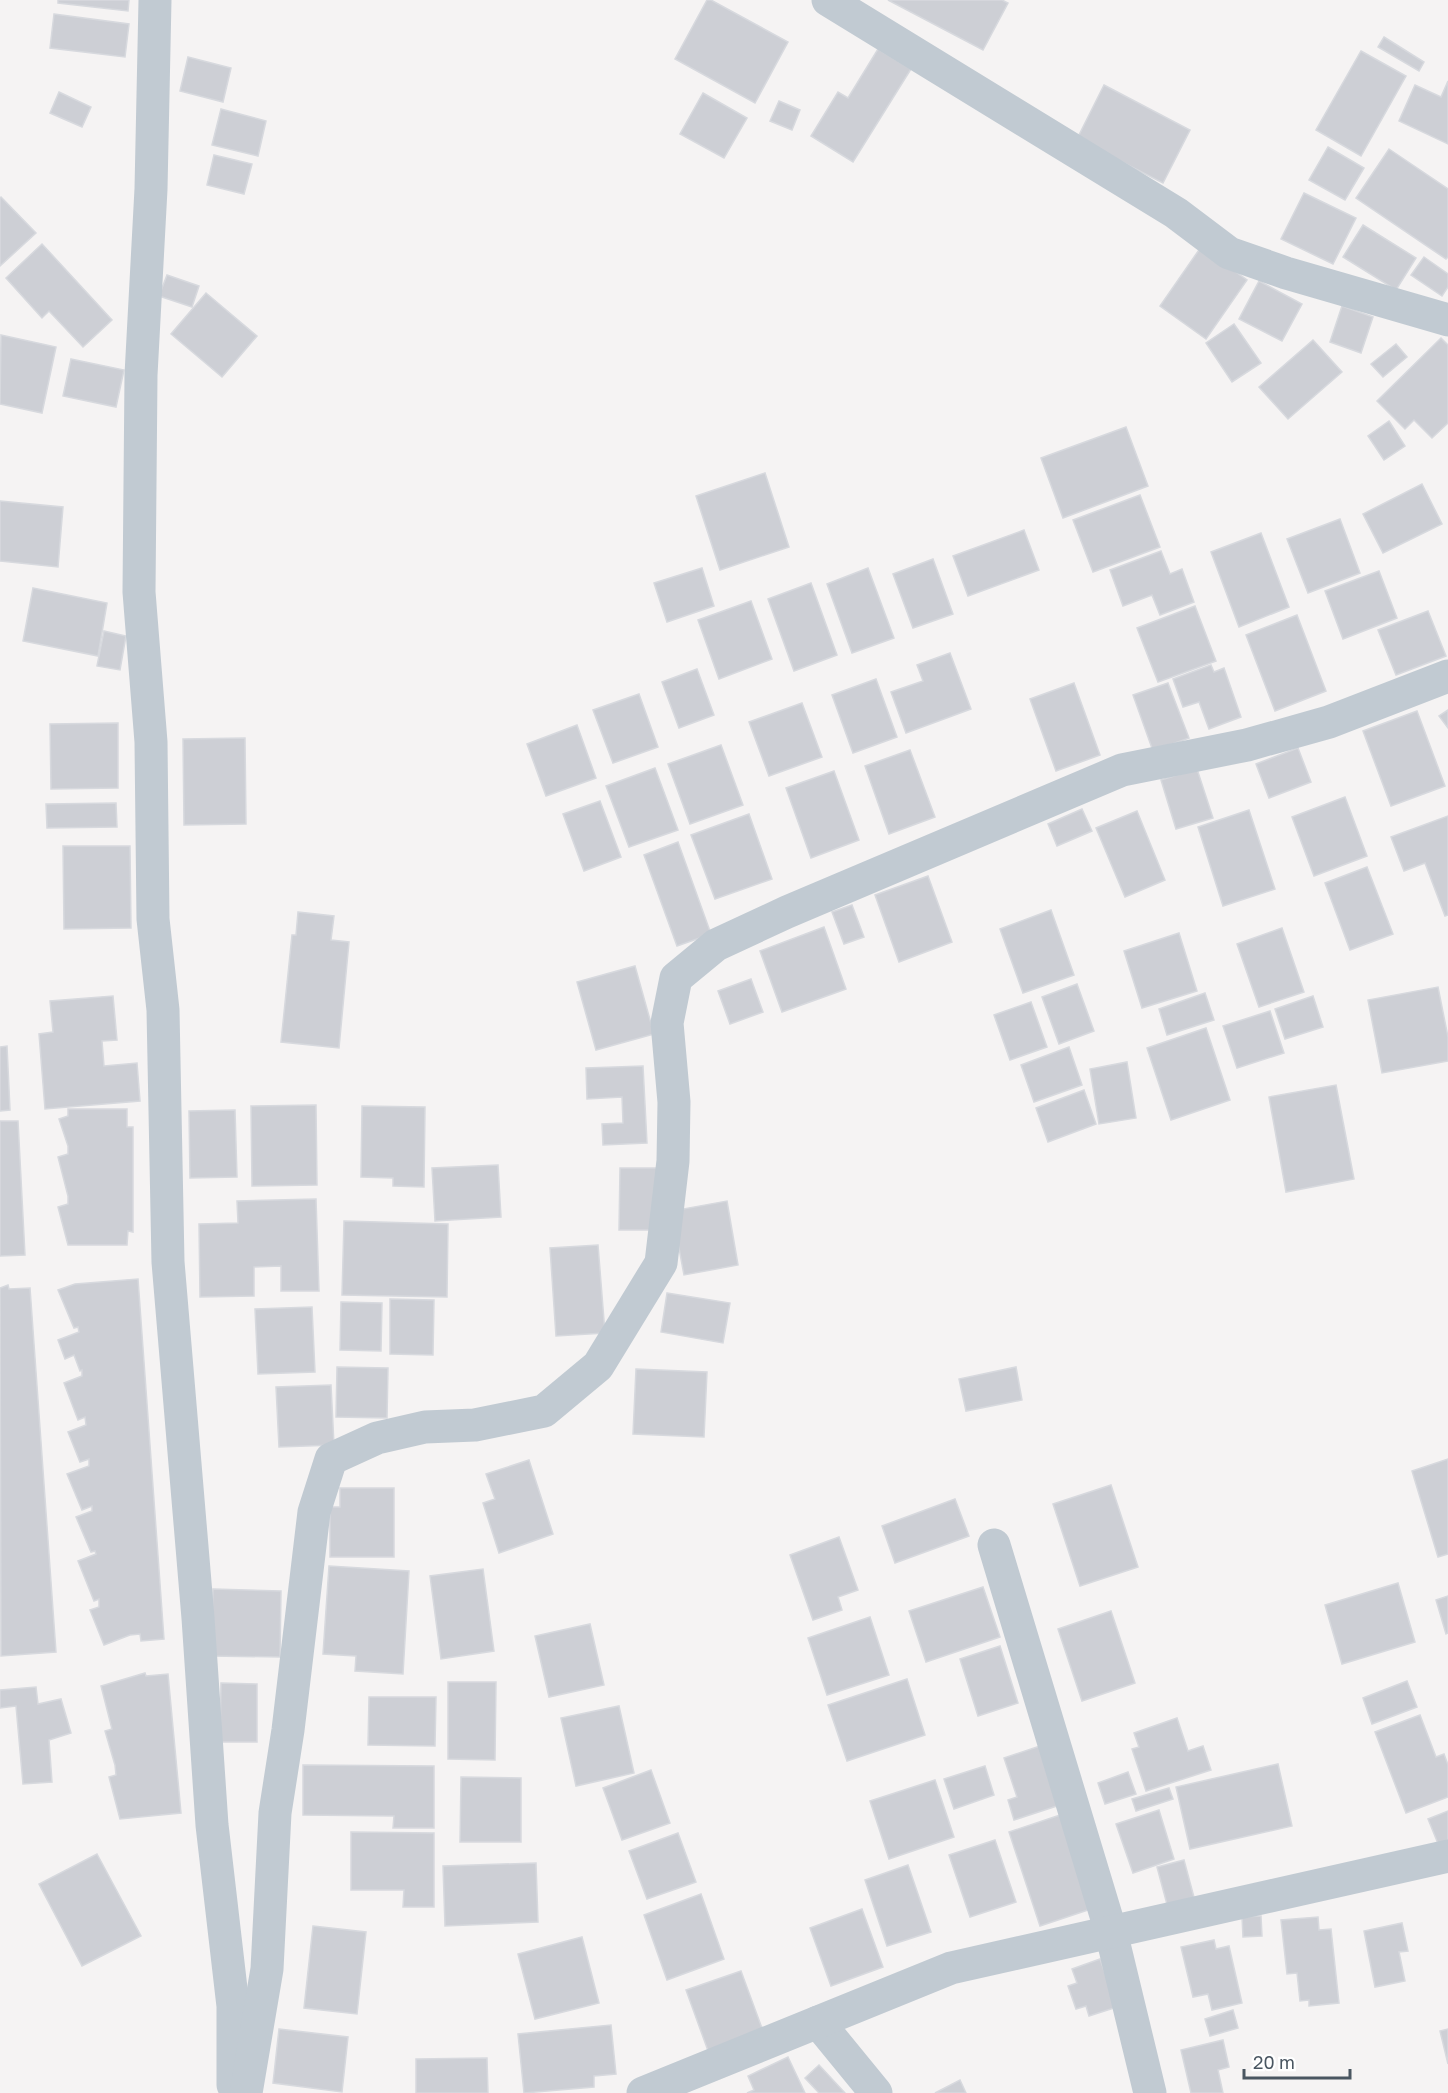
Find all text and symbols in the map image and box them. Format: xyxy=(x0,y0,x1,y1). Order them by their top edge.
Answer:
scale bar xyxy=(1244,2042,1350,2080)
text: 20 m xyxy=(1253,2051,1295,2073)

